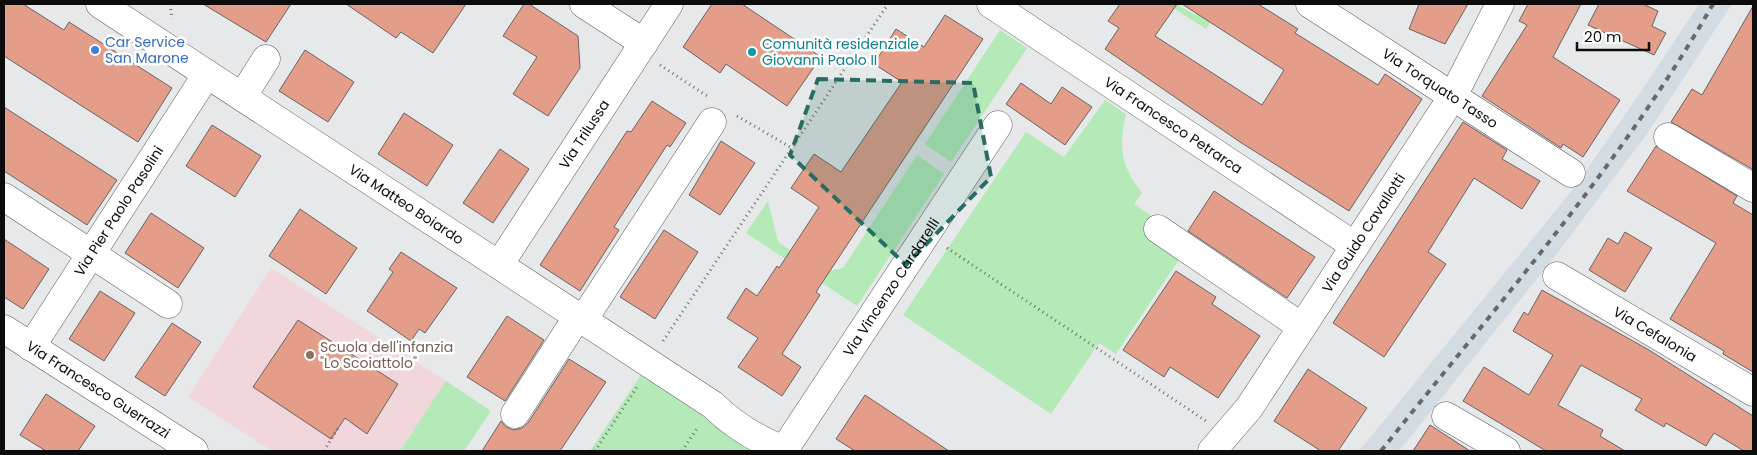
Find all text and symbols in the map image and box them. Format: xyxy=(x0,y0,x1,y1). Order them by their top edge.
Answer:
scale bar xyxy=(1577,20,1650,52)
text: 20 m xyxy=(1584,26,1622,47)
place label: Car Service San Marone xyxy=(105,32,189,68)
place label: Comunità residenziale Giovanni Paolo II xyxy=(762,34,919,70)
street label: Via Torquato Tasso xyxy=(1378,43,1502,133)
marker: Car Service San Marone xyxy=(89,44,101,56)
marker: Comunità residenziale Giovanni Paolo II xyxy=(746,46,758,58)
street label: Via Francesco Petrarca xyxy=(1100,72,1247,179)
street label: Via Trilussa xyxy=(554,96,614,173)
street label: Via Pier Paolo Pasolini xyxy=(69,142,168,280)
street label: Via Matteo Boiardo xyxy=(345,159,468,249)
street label: Via Guido Cavallotti xyxy=(1317,169,1410,296)
street label: Via Vincenzo Cardarelli xyxy=(838,214,944,360)
street label: Via Cefalonia xyxy=(1610,302,1701,367)
street label: Via Francesco Guerrazzi xyxy=(22,336,174,443)
place label: Scuola dell'infanzia "Lo Scoiattolo" xyxy=(320,337,453,373)
marker: Scuola dell'infanzia "Lo Scoiattolo" xyxy=(304,349,316,361)

